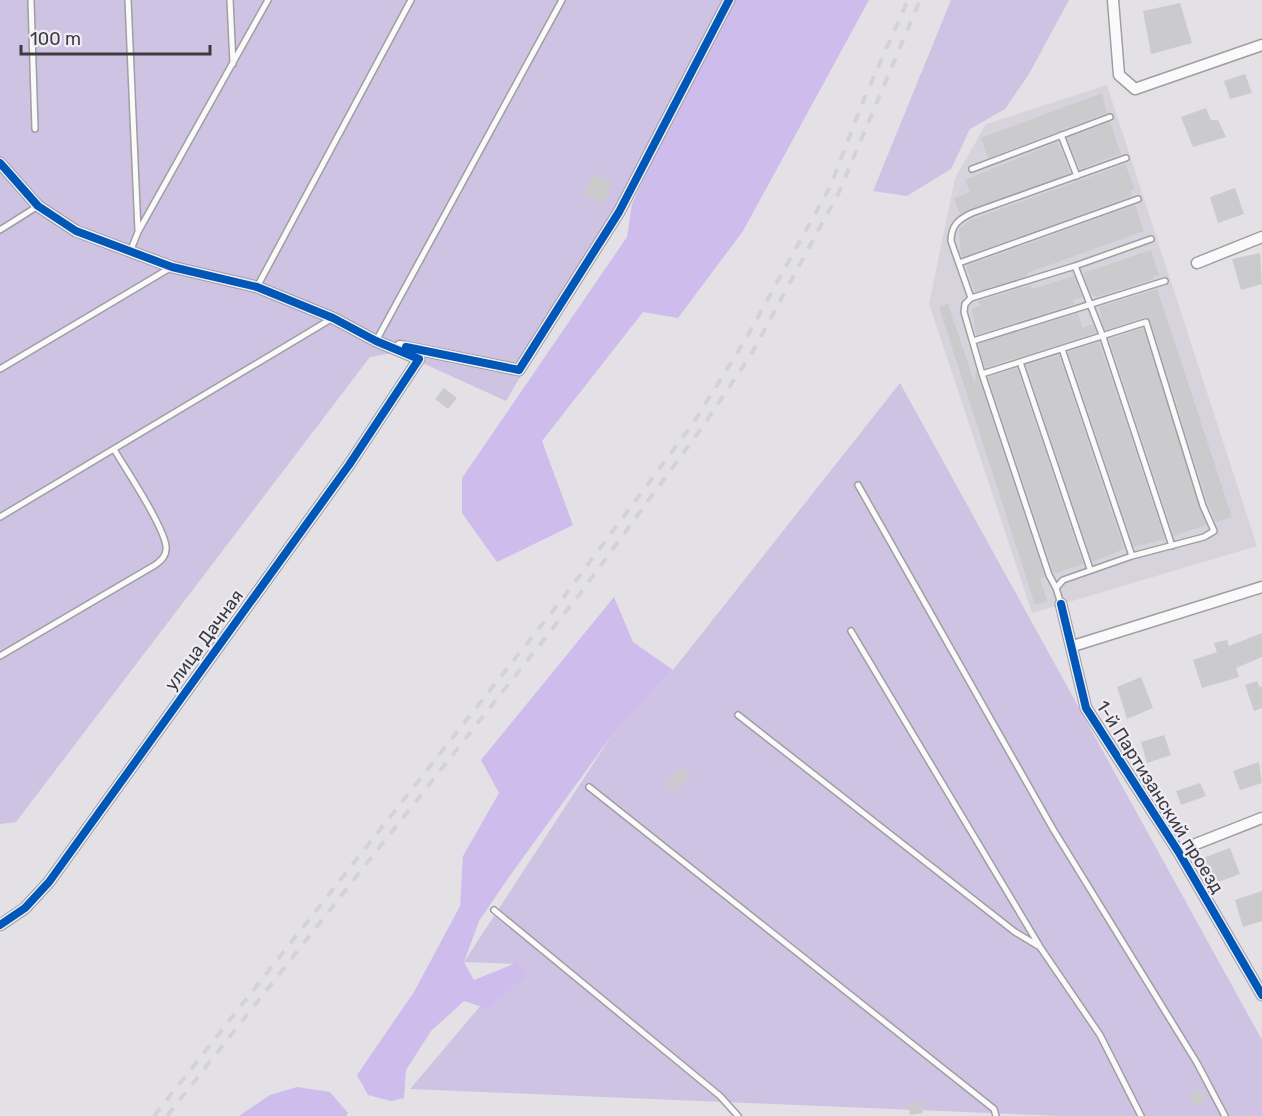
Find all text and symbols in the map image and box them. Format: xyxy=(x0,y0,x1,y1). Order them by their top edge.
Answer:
scale bar xyxy=(21,18,210,56)
text: 100 m xyxy=(30,28,81,50)
street label: улица Дачная xyxy=(160,585,248,695)
street label: 1-й Партизанский проезд xyxy=(1091,696,1229,898)

